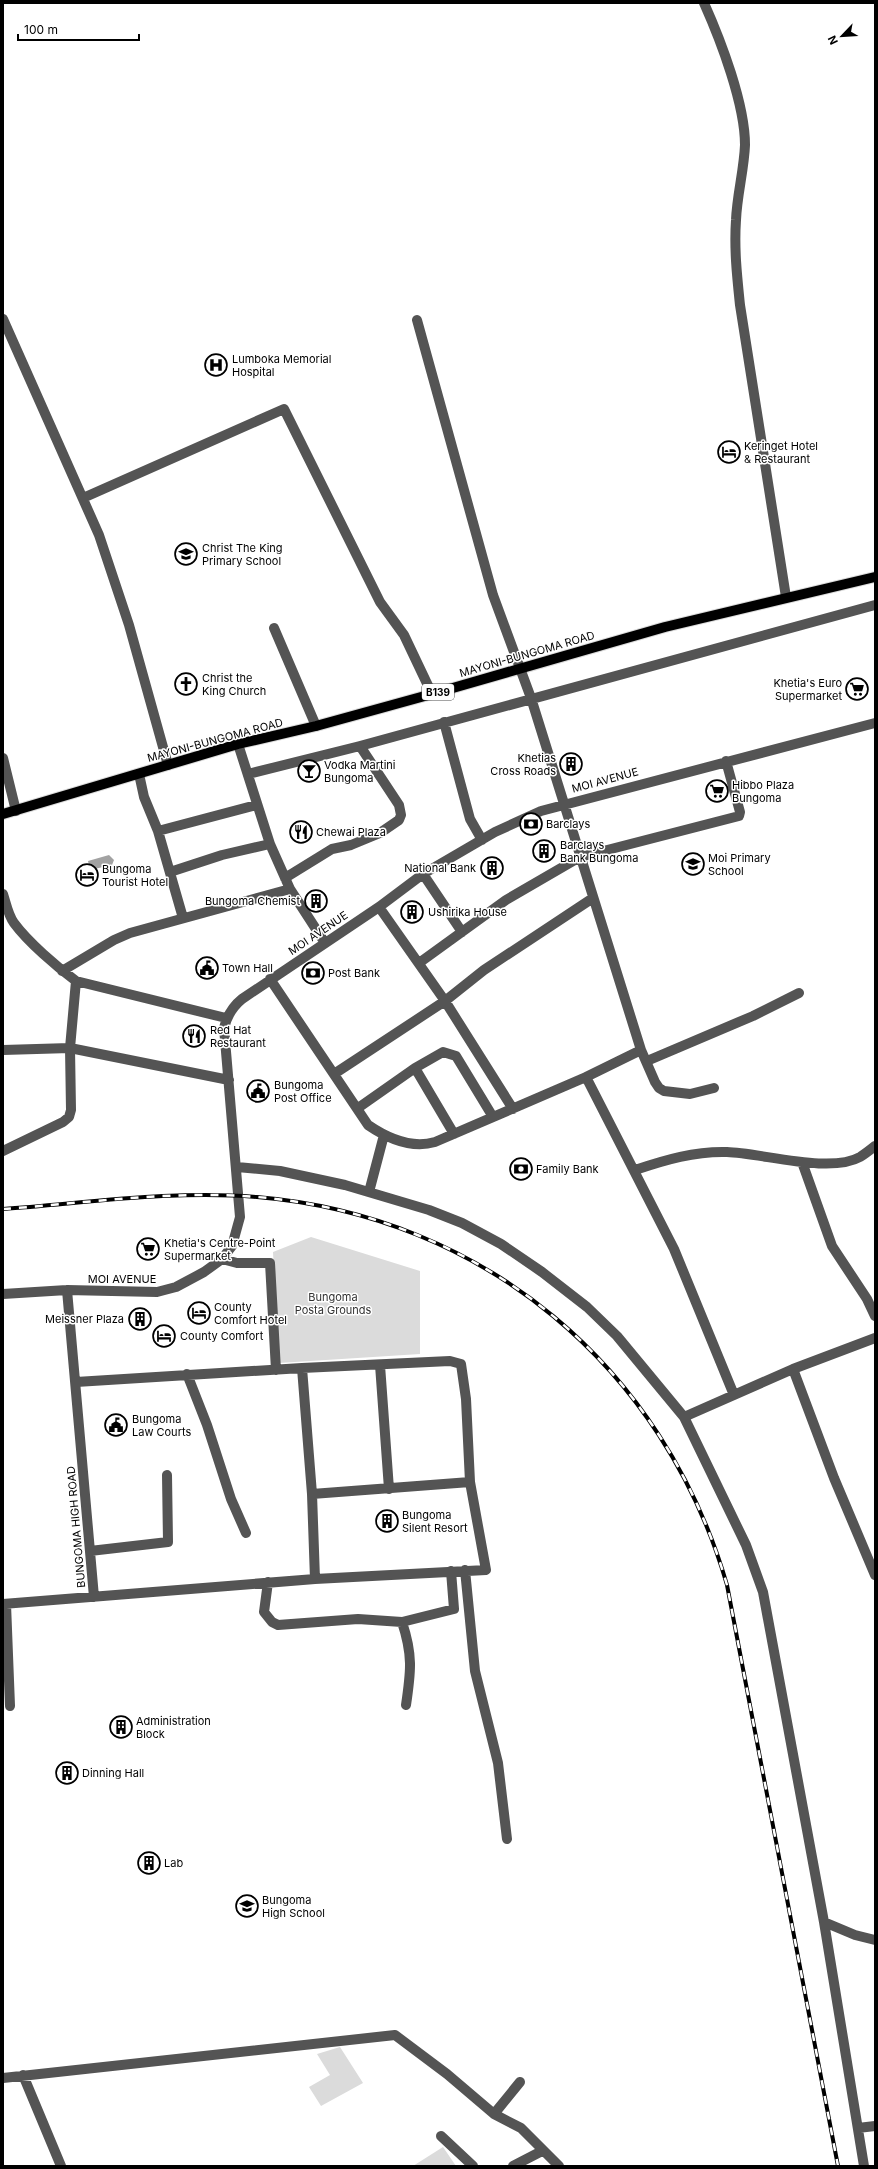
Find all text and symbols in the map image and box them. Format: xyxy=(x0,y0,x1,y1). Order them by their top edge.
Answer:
scale bar xyxy=(18,16,139,42)
north arrow xyxy=(822,16,862,56)
text: 100 m xyxy=(24,22,58,37)
text: N xyxy=(825,33,841,47)
hospital icon: Lumboka Memorial Hospital xyxy=(203,352,229,378)
place label: Lumboka Memorial Hospital xyxy=(232,352,331,379)
hotel icon: Keringet Hotel & Restaurant xyxy=(716,439,742,465)
place label: Keringet Hotel & Restaurant xyxy=(744,439,818,466)
school or university icon: Christ The King Primary School xyxy=(173,541,199,567)
place label: Christ The King Primary School xyxy=(202,541,283,568)
street label: MAYONI-BUNGOMA ROAD xyxy=(458,628,596,680)
church icon: Christ the King Church xyxy=(173,671,199,697)
place label: Christ the King Church xyxy=(202,671,266,698)
place label: Khetia's Euro Supermarket xyxy=(773,676,842,703)
supermarket icon: Khetia's Euro Supermarket xyxy=(844,676,870,702)
road number: B139 xyxy=(422,684,454,700)
street label: MAYONI-BUNGOMA ROAD xyxy=(146,715,285,765)
place label: Khetias Cross Roads xyxy=(490,751,556,778)
building icon: Khetias Cross Roads xyxy=(558,751,584,777)
bar icon: Vodka Martini Bungoma xyxy=(296,758,322,784)
place label: Vodka Martini Bungoma xyxy=(324,758,396,785)
street label: MOI AVENUE xyxy=(570,764,640,796)
supermarket icon: Hibbo Plaza Bungoma xyxy=(704,778,730,804)
place label: Hibbo Plaza Bungoma xyxy=(732,778,794,805)
bank icon: Barclays xyxy=(518,811,544,837)
place label: Barclays xyxy=(546,817,590,831)
restaurant icon: Chewai Plaza xyxy=(288,819,314,845)
place label: Chewai Plaza xyxy=(316,825,386,839)
building icon: Barclays Bank Bungoma xyxy=(531,838,557,864)
place label: Barclays Bank Bungoma xyxy=(560,838,638,865)
school or university icon: Moi Primary School xyxy=(680,851,706,877)
place label: Moi Primary School xyxy=(708,851,771,878)
building icon: National Bank xyxy=(479,855,505,881)
place label: National Bank xyxy=(404,861,476,875)
hotel icon: Bungoma Tourist Hotel xyxy=(74,862,100,888)
place label: Bungoma Tourist Hotel xyxy=(102,862,168,889)
building icon: Bungoma Chemist xyxy=(303,888,329,914)
place label: Bungoma Chemist xyxy=(205,894,300,908)
building icon: Ushirika House xyxy=(399,899,425,925)
place label: Ushirika House xyxy=(428,905,507,919)
street label: MOI AVENUE xyxy=(286,908,350,958)
public building icon: Town Hall xyxy=(194,955,220,981)
bank icon: Post Bank xyxy=(300,960,326,986)
place label: Town Hall xyxy=(222,961,273,975)
place label: Post Bank xyxy=(328,966,380,980)
restaurant icon: Red Hat Restaurant xyxy=(181,1023,207,1049)
place label: Red Hat Restaurant xyxy=(210,1023,266,1050)
public building icon: Bungoma Post Office xyxy=(245,1078,271,1104)
place label: Bungoma Post Office xyxy=(274,1078,332,1105)
bank icon: Family Bank xyxy=(508,1156,534,1182)
place label: Family Bank xyxy=(536,1162,599,1176)
supermarket icon: Khetia's Centre-Point Supermarket xyxy=(135,1236,161,1262)
place label: Khetia's Centre-Point Supermarket xyxy=(164,1236,276,1263)
street label: MOI AVENUE xyxy=(88,1272,156,1286)
park label: Bungoma Posta Grounds xyxy=(295,1290,371,1317)
hotel icon: County Comfort Hotel xyxy=(186,1300,212,1326)
place label: County Comfort Hotel xyxy=(214,1300,287,1327)
building icon: Meissner Plaza xyxy=(127,1306,153,1332)
place label: Meissner Plaza xyxy=(45,1312,124,1326)
hotel icon: County Comfort xyxy=(151,1323,177,1349)
place label: County Comfort xyxy=(180,1329,264,1343)
public building icon: Bungoma Law Courts xyxy=(103,1412,129,1438)
place label: Bungoma Law Courts xyxy=(132,1412,191,1439)
street label: BUNGOMA HIGH ROAD xyxy=(64,1465,88,1588)
building icon: Bungoma Silent Resort xyxy=(374,1508,400,1534)
place label: Bungoma Silent Resort xyxy=(402,1508,468,1535)
building icon: Administration Block xyxy=(108,1714,134,1740)
place label: Administration Block xyxy=(136,1714,211,1741)
building icon: Dinning Hall xyxy=(54,1760,80,1786)
place label: Dinning Hall xyxy=(82,1766,144,1780)
building icon: Lab xyxy=(136,1850,162,1876)
place label: Lab xyxy=(164,1856,183,1870)
school or university icon: Bungoma High School xyxy=(234,1893,260,1919)
place label: Bungoma High School xyxy=(262,1893,325,1920)

